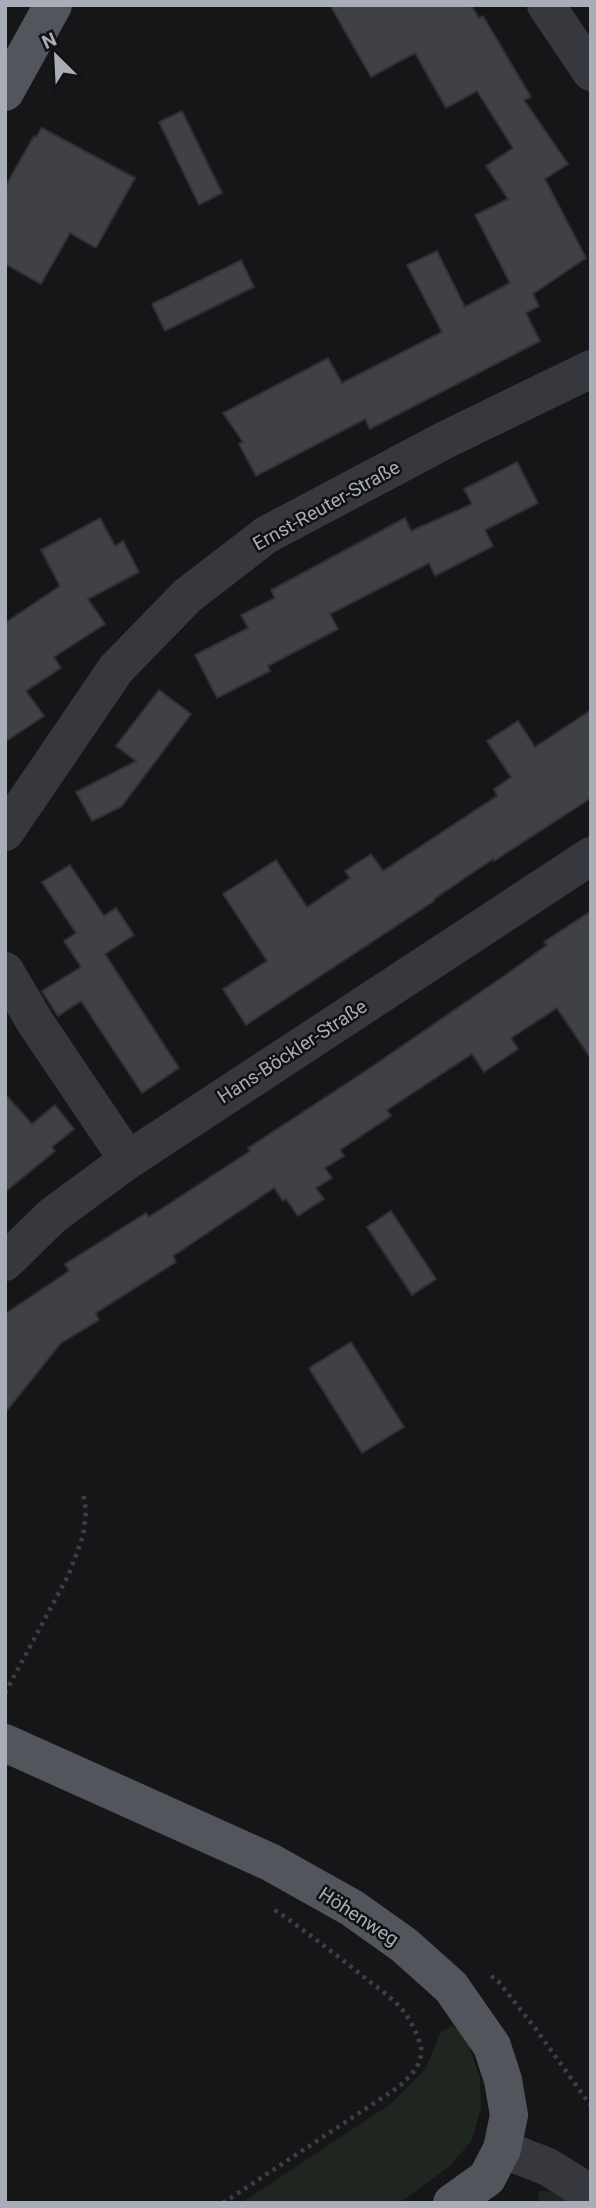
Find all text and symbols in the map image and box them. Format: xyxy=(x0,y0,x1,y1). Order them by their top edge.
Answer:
north arrow xyxy=(21,21,91,91)
text: N xyxy=(38,28,60,54)
street label: Ernst-Reuter-Straße xyxy=(249,455,404,555)
street label: Hans-Böckler-Straße xyxy=(213,995,371,1108)
street label: Höhenweg xyxy=(315,1882,403,1951)

